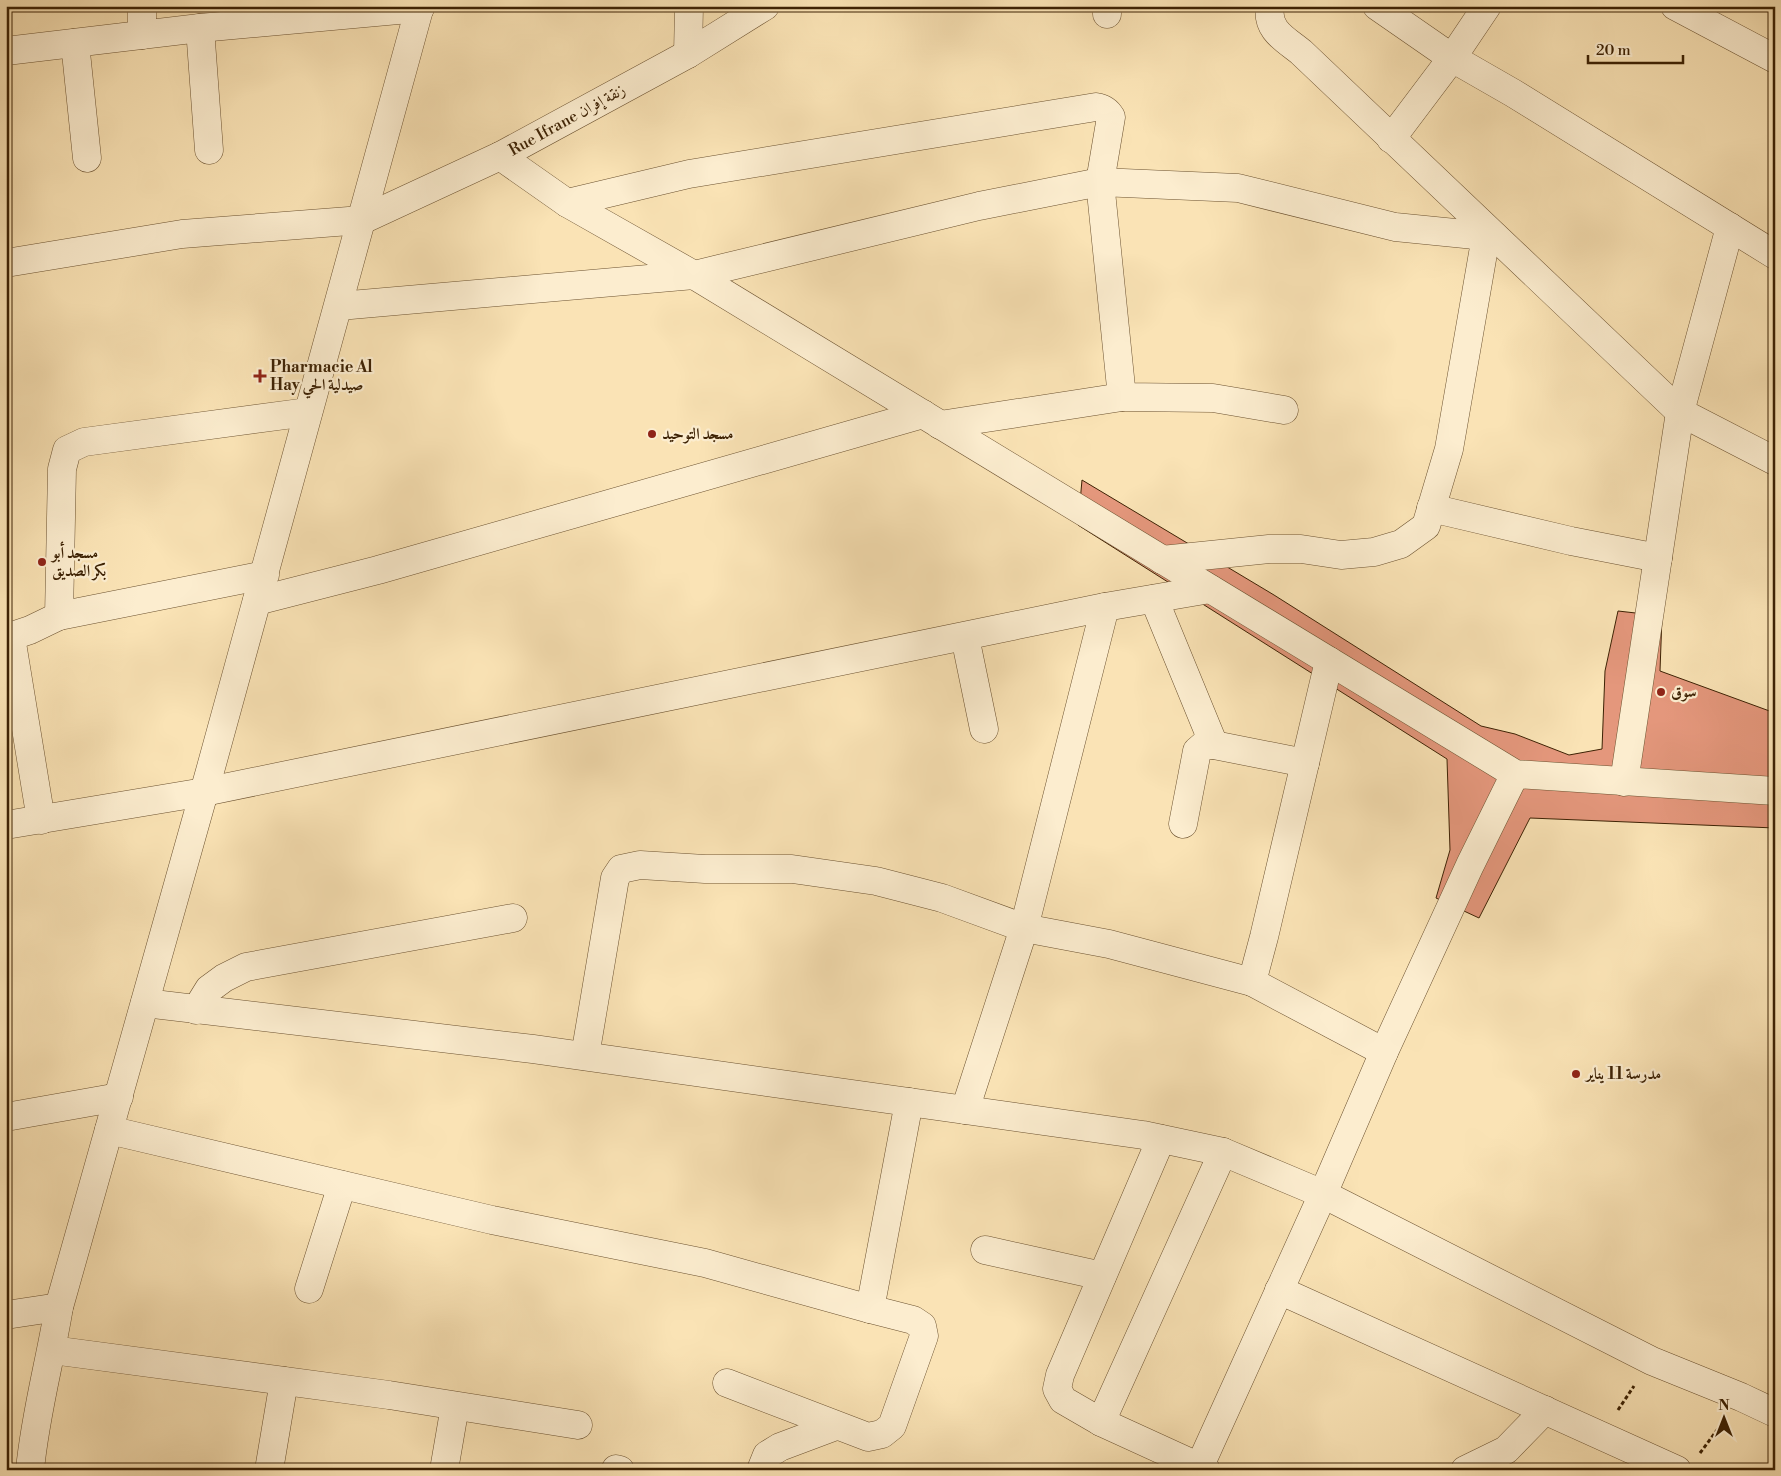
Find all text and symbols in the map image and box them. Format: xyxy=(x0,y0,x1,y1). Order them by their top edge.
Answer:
scale bar xyxy=(1588,32,1684,64)
text: 20 m xyxy=(1596,41,1631,60)
street label: Rue Ifrane زنقة إفران xyxy=(505,80,629,160)
place label: Pharmacie Al Hay صيدلية الحي xyxy=(270,357,373,399)
marker: Pharmacie Al Hay صيدلية الحي xyxy=(254,370,266,382)
place label: مسجد التوحيد xyxy=(662,424,734,444)
marker: مسجد التوحيد xyxy=(646,428,658,440)
place label: مسجد أبو بكر الصديق xyxy=(50,541,106,581)
marker: مسجد أبو بكر الصديق xyxy=(36,556,48,568)
place label: سوق xyxy=(1671,682,1697,702)
marker: سوق xyxy=(1655,686,1667,698)
place label: مدرسة 11 يناير xyxy=(1584,1064,1661,1084)
marker: مدرسة 11 يناير xyxy=(1570,1068,1582,1080)
north arrow xyxy=(1698,1394,1748,1444)
text: N xyxy=(1718,1397,1730,1415)

